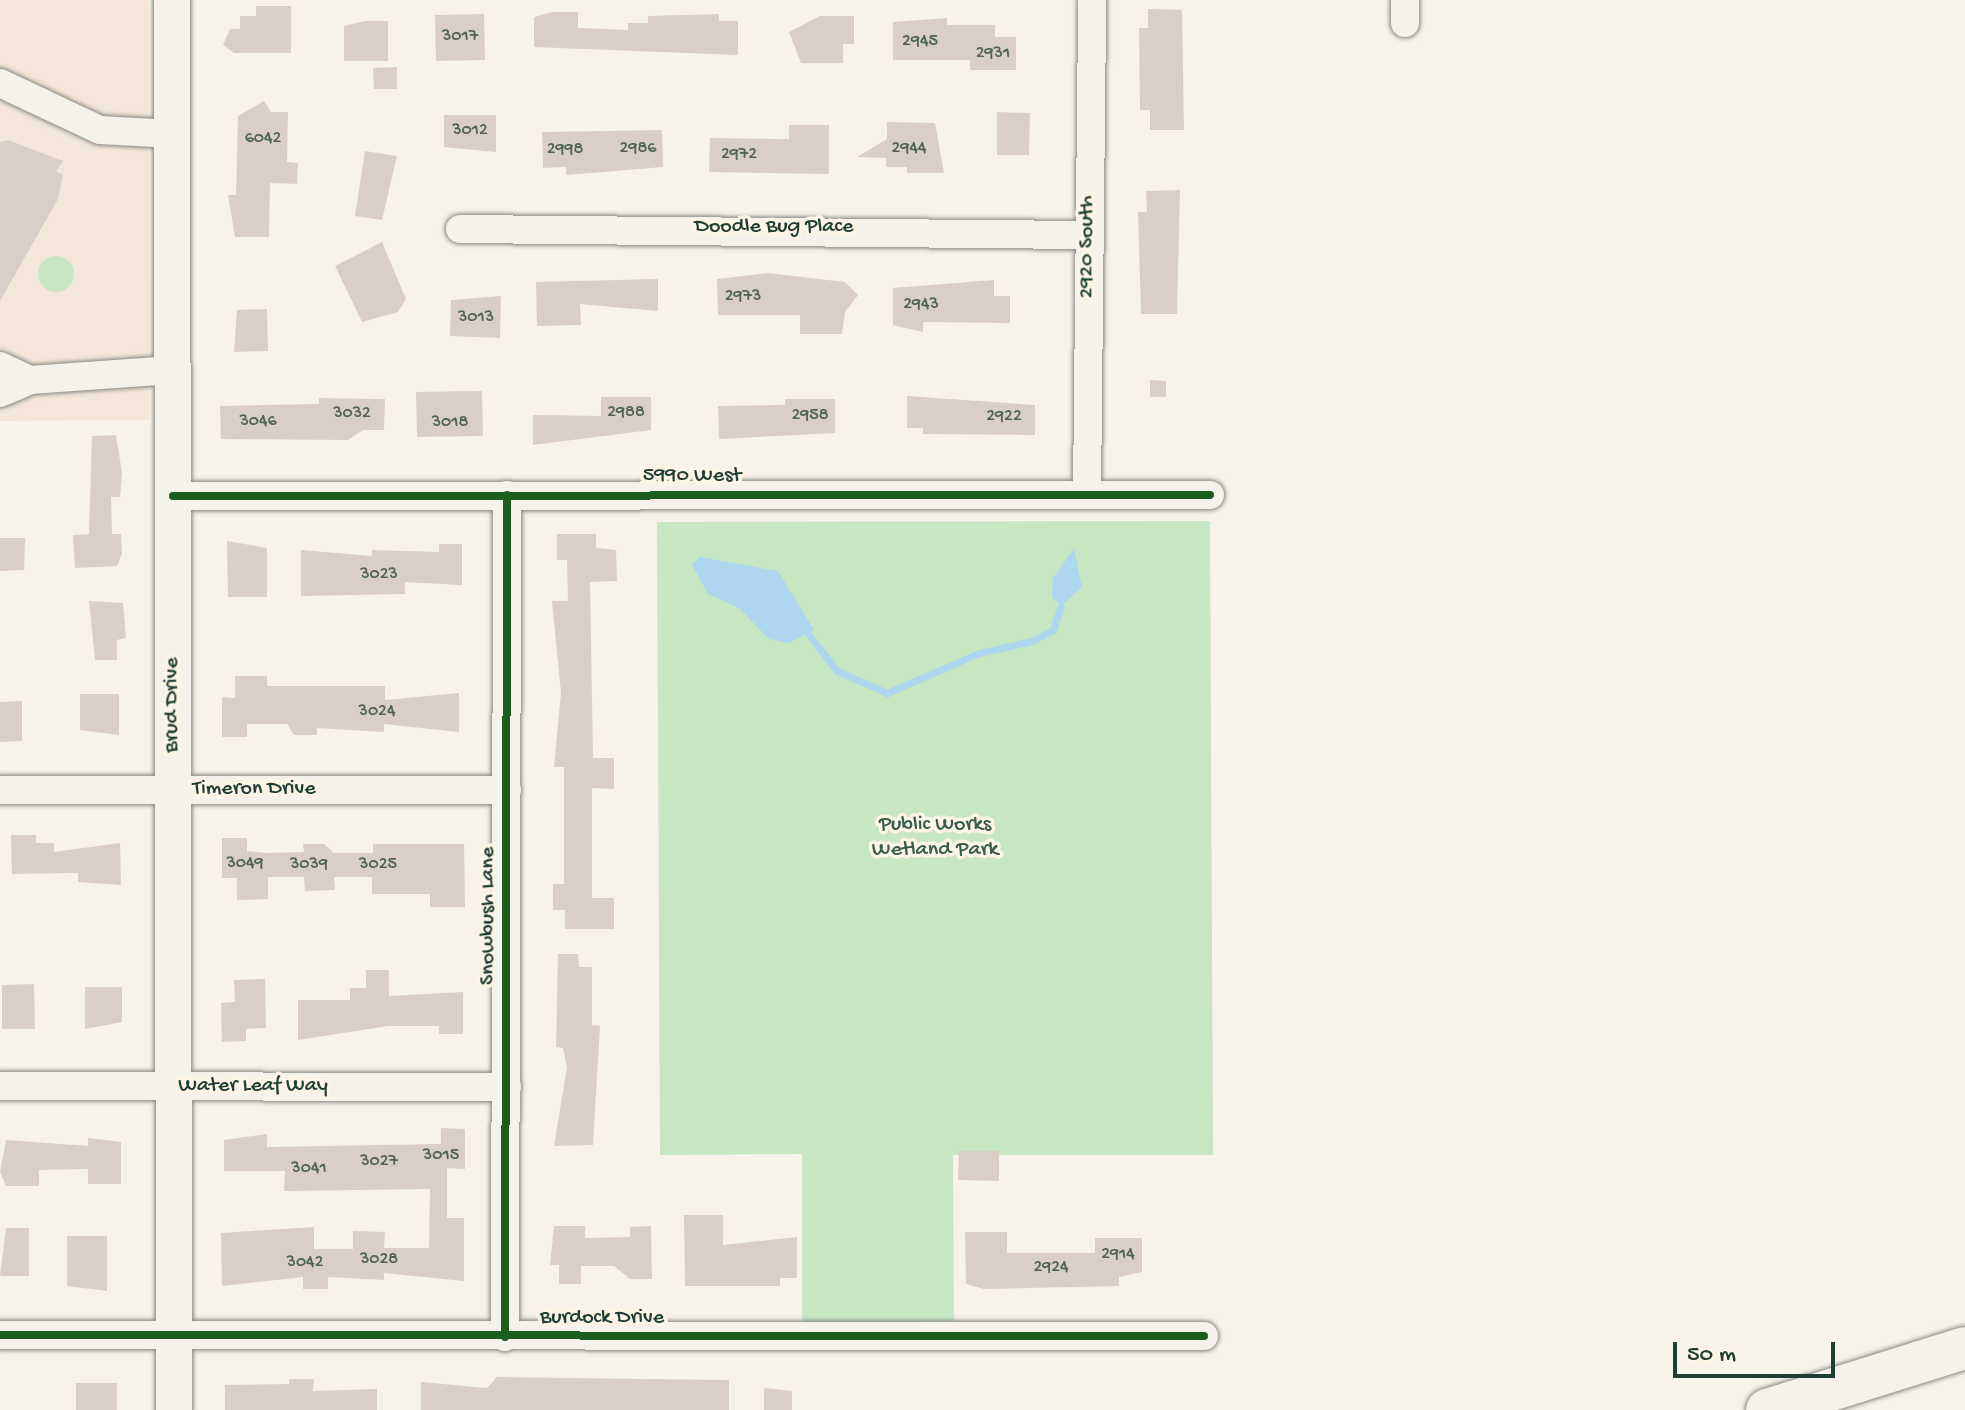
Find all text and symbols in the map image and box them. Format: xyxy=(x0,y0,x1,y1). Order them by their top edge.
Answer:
house number: 3017 xyxy=(442,26,478,48)
house number: 2945 xyxy=(902,31,938,53)
house number: 2931 xyxy=(976,43,1010,65)
house number: 3012 xyxy=(452,120,488,142)
house number: 6042 xyxy=(245,128,281,150)
house number: 2986 xyxy=(620,138,656,160)
house number: 2944 xyxy=(892,138,926,160)
house number: 2998 xyxy=(547,139,583,161)
house number: 2972 xyxy=(721,144,757,166)
street label: 2920 South xyxy=(1075,195,1101,299)
street label: Doodle Bug Place xyxy=(695,215,853,241)
house number: 2973 xyxy=(725,286,761,308)
house number: 2943 xyxy=(903,294,939,316)
house number: 3013 xyxy=(458,307,494,329)
house number: 2988 xyxy=(607,402,645,424)
house number: 3032 xyxy=(333,403,371,425)
house number: 2958 xyxy=(791,405,829,427)
house number: 2922 xyxy=(986,406,1022,428)
house number: 3046 xyxy=(239,411,277,433)
house number: 3018 xyxy=(432,412,468,434)
street label: 5990 West xyxy=(643,464,741,490)
house number: 3023 xyxy=(360,564,398,586)
street label: Brud Drive xyxy=(160,657,186,753)
house number: 3024 xyxy=(359,701,395,723)
street label: Timeron Drive xyxy=(192,777,316,803)
park label: Public Works Wetland Park xyxy=(872,812,998,864)
street label: Snowbush Lane xyxy=(476,847,502,985)
house number: 3049 xyxy=(226,853,264,875)
house number: 3039 xyxy=(290,854,328,876)
house number: 3025 xyxy=(359,854,397,876)
street label: Water Leaf Way xyxy=(178,1074,328,1100)
house number: 3015 xyxy=(423,1145,459,1167)
house number: 3027 xyxy=(360,1151,398,1173)
house number: 3041 xyxy=(291,1158,327,1180)
house number: 2914 xyxy=(1101,1244,1135,1266)
house number: 3028 xyxy=(360,1249,398,1271)
house number: 3042 xyxy=(287,1252,323,1274)
house number: 2924 xyxy=(1033,1257,1069,1279)
street label: Burdock Drive xyxy=(540,1306,664,1332)
scale bar xyxy=(1677,1326,1839,1376)
text: 50 m xyxy=(1687,1341,1736,1370)

